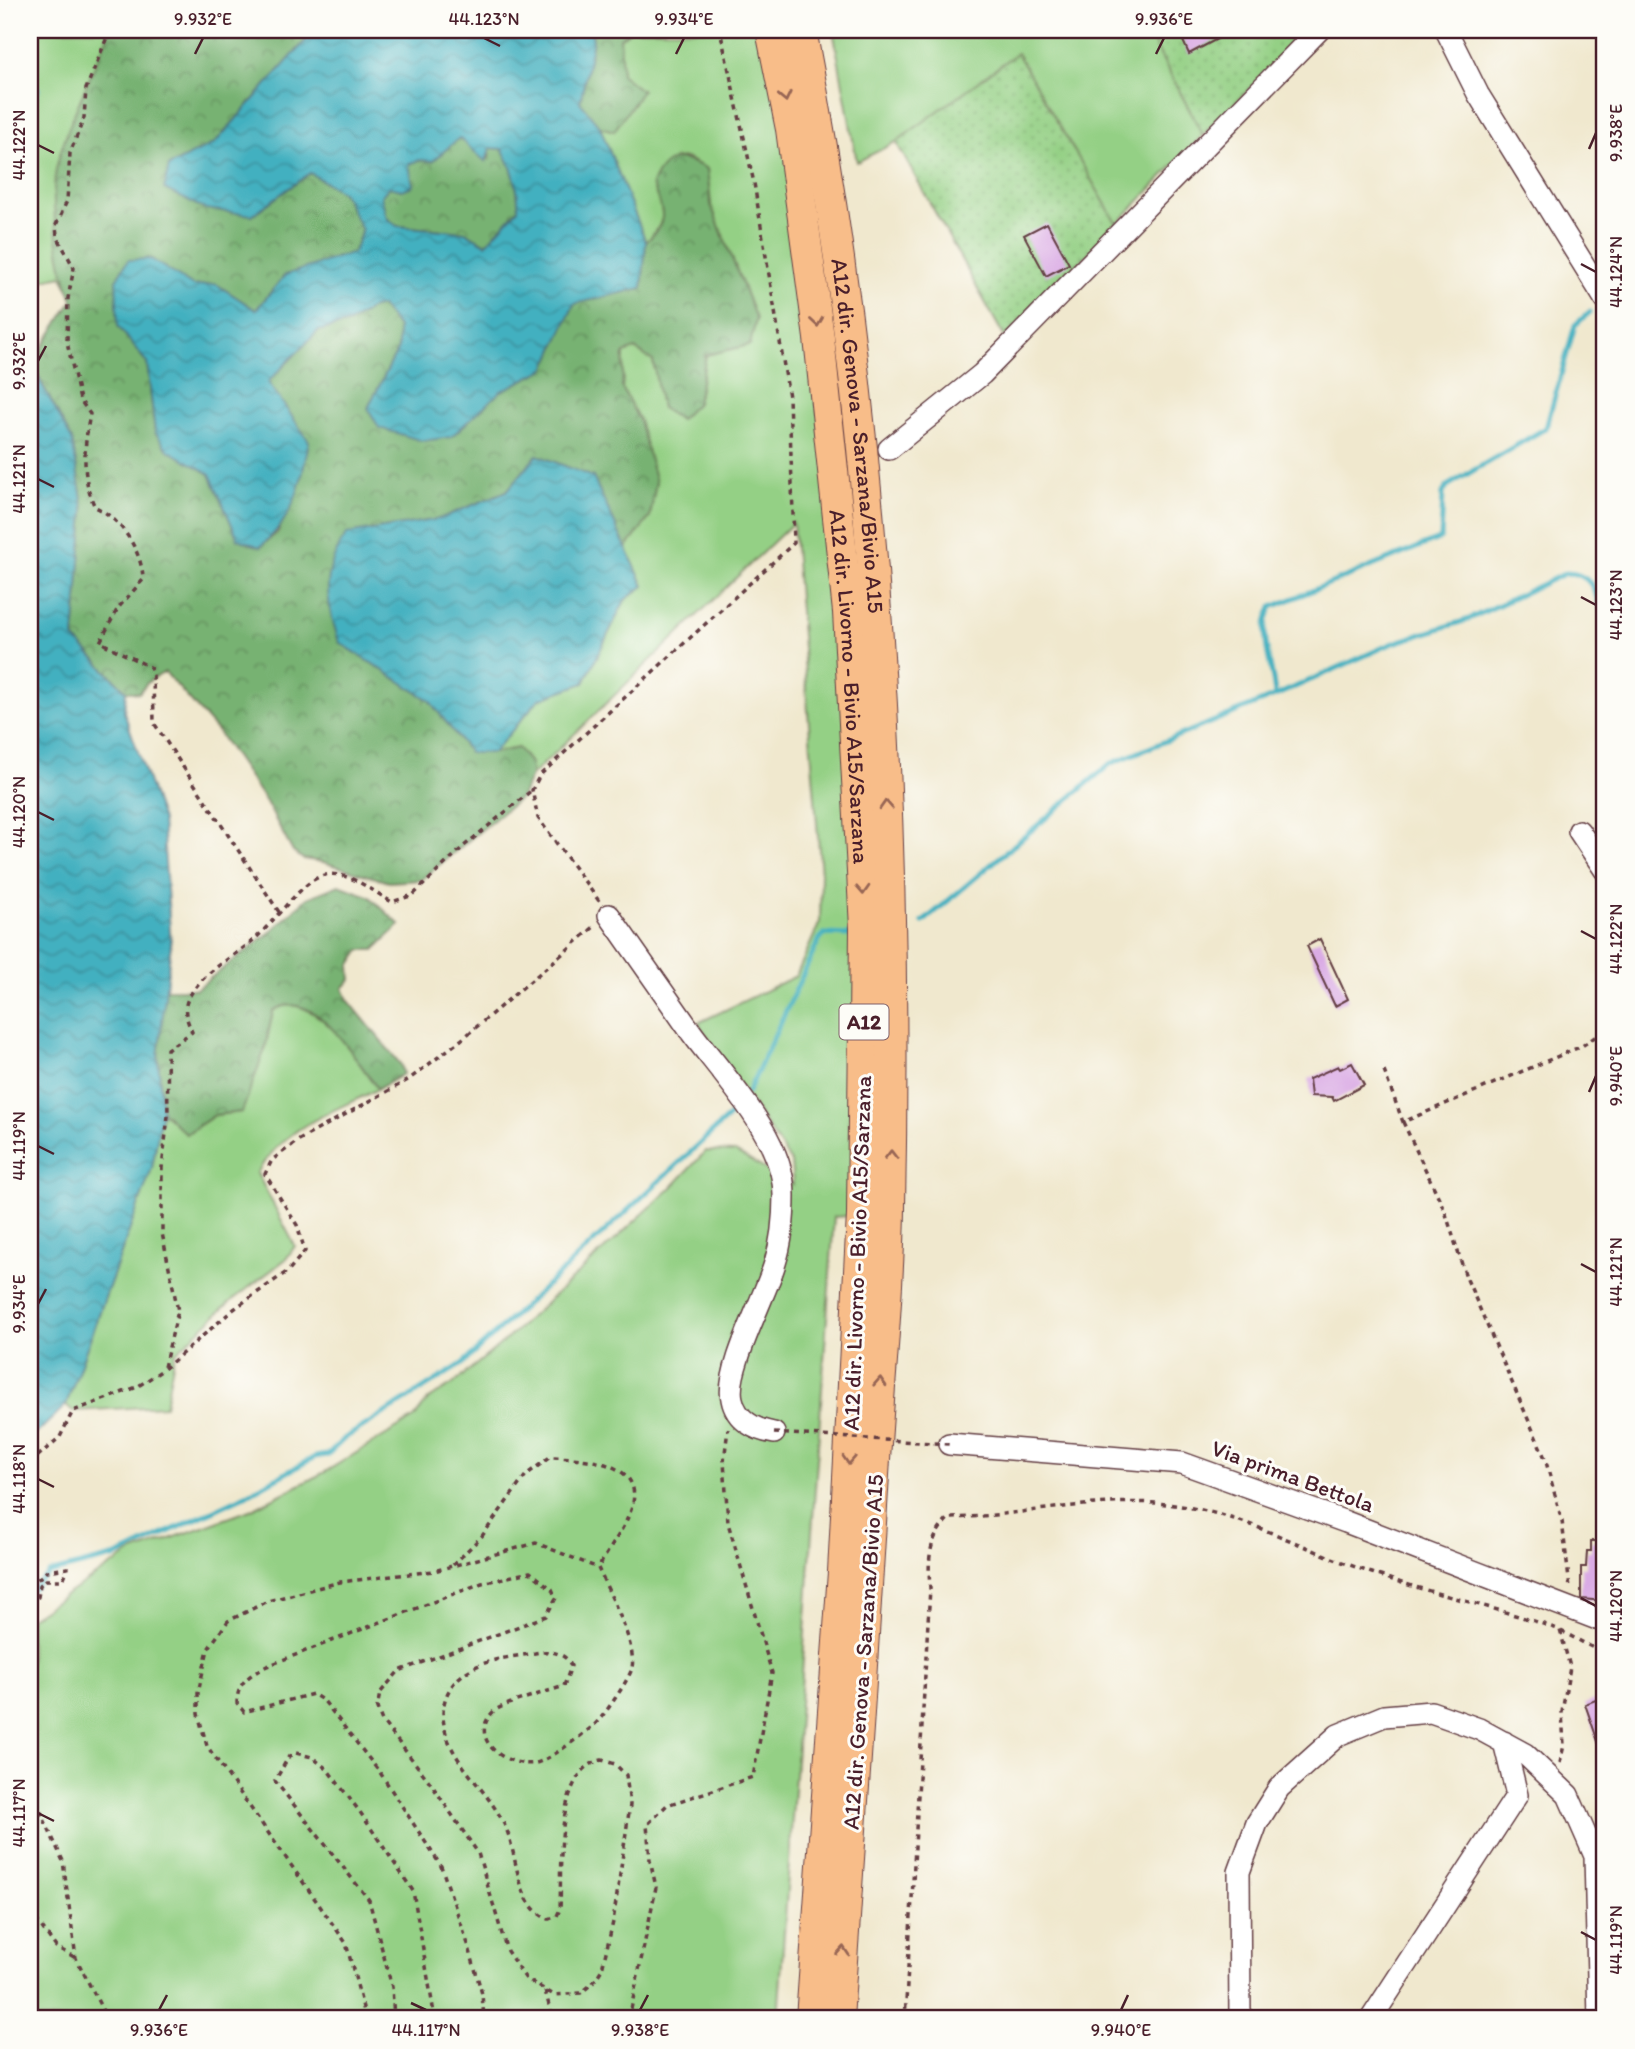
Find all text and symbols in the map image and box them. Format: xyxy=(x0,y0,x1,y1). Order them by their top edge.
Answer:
text: 9.932°E xyxy=(174,8,232,30)
text: 44.123°N xyxy=(448,8,520,30)
text: 9.934°E xyxy=(654,8,714,30)
text: 9.936°E xyxy=(1135,8,1193,30)
one-way arrow xyxy=(776,91,791,103)
text: 9.938°E xyxy=(1605,104,1627,162)
text: 44.122°N xyxy=(8,110,30,180)
text: 44.124°N xyxy=(1605,236,1627,308)
street label: A12 dir. Genova - Sarzana/Bivio A15 xyxy=(825,257,890,614)
one-way arrow xyxy=(809,316,824,328)
text: 9.932°E xyxy=(8,332,30,390)
text: 44.121°N xyxy=(8,444,30,514)
street label: A12 dir. Livorno - Bivio A15/Sarzana xyxy=(823,508,876,865)
text: 44.123°N xyxy=(1605,569,1627,641)
text: 44.120°N xyxy=(8,776,30,848)
one-way arrow xyxy=(879,799,894,810)
one-way arrow xyxy=(855,885,870,896)
text: 44.122°N xyxy=(1605,904,1627,974)
road number: A12 xyxy=(840,1004,888,1040)
text: 9.940°E xyxy=(1605,1046,1627,1106)
street label: A12 dir. Livorno - Bivio A15/Sarzana xyxy=(837,1075,877,1431)
text: 44.119°N xyxy=(8,1111,30,1181)
one-way arrow xyxy=(883,1149,899,1159)
text: 44.121°N xyxy=(1605,1237,1627,1307)
text: 9.934°E xyxy=(8,1274,30,1334)
one-way arrow xyxy=(872,1376,887,1387)
street label: Via prima Bettola xyxy=(1208,1434,1378,1518)
text: 44.118°N xyxy=(8,1444,30,1514)
one-way arrow xyxy=(841,1455,856,1466)
street label: A12 dir. Genova - Sarzana/Bivio A15 xyxy=(837,1473,889,1831)
text: 44.120°N xyxy=(1605,1570,1627,1642)
text: 44.117°N xyxy=(8,1778,30,1848)
text: 44.119°N xyxy=(1605,1905,1627,1975)
one-way arrow xyxy=(835,1945,850,1956)
text: 9.936°E xyxy=(130,2019,188,2041)
text: 44.117°N xyxy=(391,2019,461,2041)
text: 9.938°E xyxy=(611,2019,669,2041)
text: 9.940°E xyxy=(1091,2019,1151,2041)

